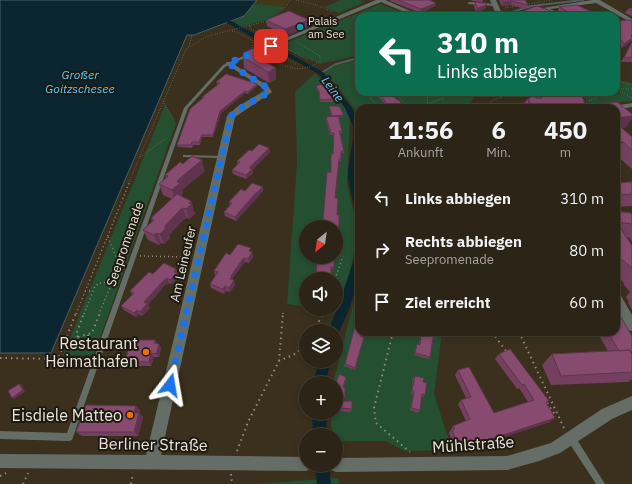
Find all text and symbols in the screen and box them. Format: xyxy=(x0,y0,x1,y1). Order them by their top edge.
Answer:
place label: Palais am See xyxy=(308,14,345,41)
marker: Palais am See xyxy=(295,22,305,32)
text: 310 m xyxy=(437,24,519,61)
icon: left xyxy=(371,28,423,80)
pin xyxy=(254,29,288,63)
icon: arrive xyxy=(260,35,282,57)
text: Links abbiegen xyxy=(437,60,557,83)
water label: Großer Goitzschesee xyxy=(45,67,115,96)
water label: Leine xyxy=(319,73,347,105)
text: 11:56 xyxy=(388,114,453,146)
text: 6 xyxy=(491,114,506,146)
text: 450 xyxy=(544,114,587,146)
text: Ankunft xyxy=(398,144,444,161)
text: Min. xyxy=(486,144,511,161)
text: m xyxy=(560,144,571,161)
icon: left xyxy=(371,187,393,209)
text: Links abbiegen xyxy=(405,189,511,208)
text: 310 m xyxy=(560,189,604,208)
street label: Seepromenade xyxy=(103,199,147,289)
north arrow xyxy=(299,220,343,264)
map controls xyxy=(299,220,343,472)
street label: Am Leineufer xyxy=(166,224,200,304)
text: Rechts abbiegen xyxy=(405,232,522,251)
icon: right xyxy=(371,239,393,261)
text: 80 m xyxy=(569,241,604,260)
text: Seepromenade xyxy=(405,251,494,268)
button: sound xyxy=(299,272,343,316)
icon: arrive xyxy=(371,291,393,313)
text: Ziel erreicht xyxy=(405,293,491,312)
text: 60 m xyxy=(569,293,604,312)
button: layers xyxy=(299,324,343,368)
place label: Restaurant Heimathafen xyxy=(45,333,138,371)
marker: Restaurant Heimathafen xyxy=(141,347,151,357)
position arrow xyxy=(149,364,191,406)
button: + xyxy=(299,376,343,420)
place label: Eisdiele Matteo xyxy=(12,405,122,425)
marker: Eisdiele Matteo xyxy=(125,410,135,420)
button: − xyxy=(299,428,343,472)
street label: Mühlstraße xyxy=(431,431,515,457)
street label: Berliner Straße xyxy=(98,433,208,455)

